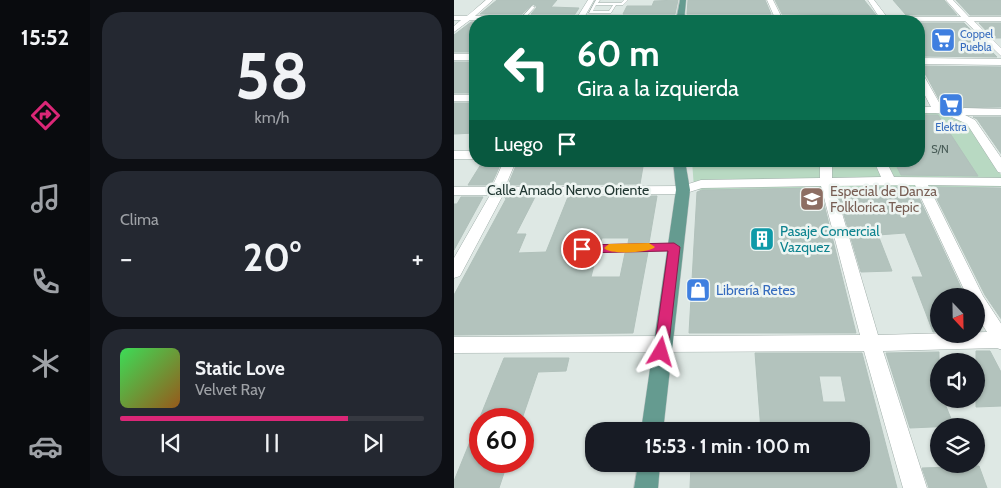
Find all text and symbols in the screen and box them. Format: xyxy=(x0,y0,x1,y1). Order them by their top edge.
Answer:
text: 15:52 xyxy=(21,24,69,51)
supermarket icon: Coppel Puebla xyxy=(930,27,956,53)
place label: Coppel Puebla xyxy=(960,27,994,54)
text: 60 m xyxy=(577,32,660,75)
icon: left xyxy=(494,35,559,100)
text: 58 xyxy=(235,36,309,115)
text: Gira a la izquierda xyxy=(577,75,739,102)
supermarket icon: Elektra xyxy=(938,92,964,118)
icon: directions xyxy=(28,98,63,133)
text: km/h xyxy=(254,108,290,127)
place label: Elektra xyxy=(935,120,968,134)
icon: arrive xyxy=(553,130,581,158)
text: Luego xyxy=(494,133,543,156)
house number: S/N xyxy=(931,142,949,156)
icon: music xyxy=(28,181,63,216)
street label: Calle Amado Nervo Oriente xyxy=(487,181,649,199)
place label: Especial de Danza Folklorica Tepic xyxy=(830,182,937,216)
school or university icon: Especial de Danza Folklorica Tepic xyxy=(799,186,825,212)
text: Clima xyxy=(120,210,159,229)
place label: Pasaje Comercial Vazquez xyxy=(780,222,880,256)
building icon: Pasaje Comercial Vazquez xyxy=(749,226,775,252)
pin xyxy=(561,228,603,270)
text: 20° xyxy=(243,234,301,281)
icon: arrive xyxy=(568,235,596,263)
text: − xyxy=(120,241,132,275)
text: + xyxy=(412,241,424,275)
icon: phone xyxy=(28,264,63,299)
shop icon: Librería Retes xyxy=(685,277,711,303)
place label: Librería Retes xyxy=(716,281,796,299)
north arrow xyxy=(930,288,985,342)
map controls xyxy=(930,288,985,473)
position arrow xyxy=(634,325,686,377)
icon: climate xyxy=(28,346,63,381)
button: sound xyxy=(930,353,985,408)
text: Static Love xyxy=(195,357,285,380)
text: Velvet Ray xyxy=(195,380,266,399)
speed limit sign: 60 xyxy=(469,408,534,473)
button: layers xyxy=(930,418,985,473)
icon: car xyxy=(28,429,63,464)
icon: previous xyxy=(157,429,185,457)
icon: pause xyxy=(258,429,286,457)
icon: next xyxy=(359,429,387,457)
text: 15:53 · 1 min · 100 m xyxy=(645,435,810,458)

